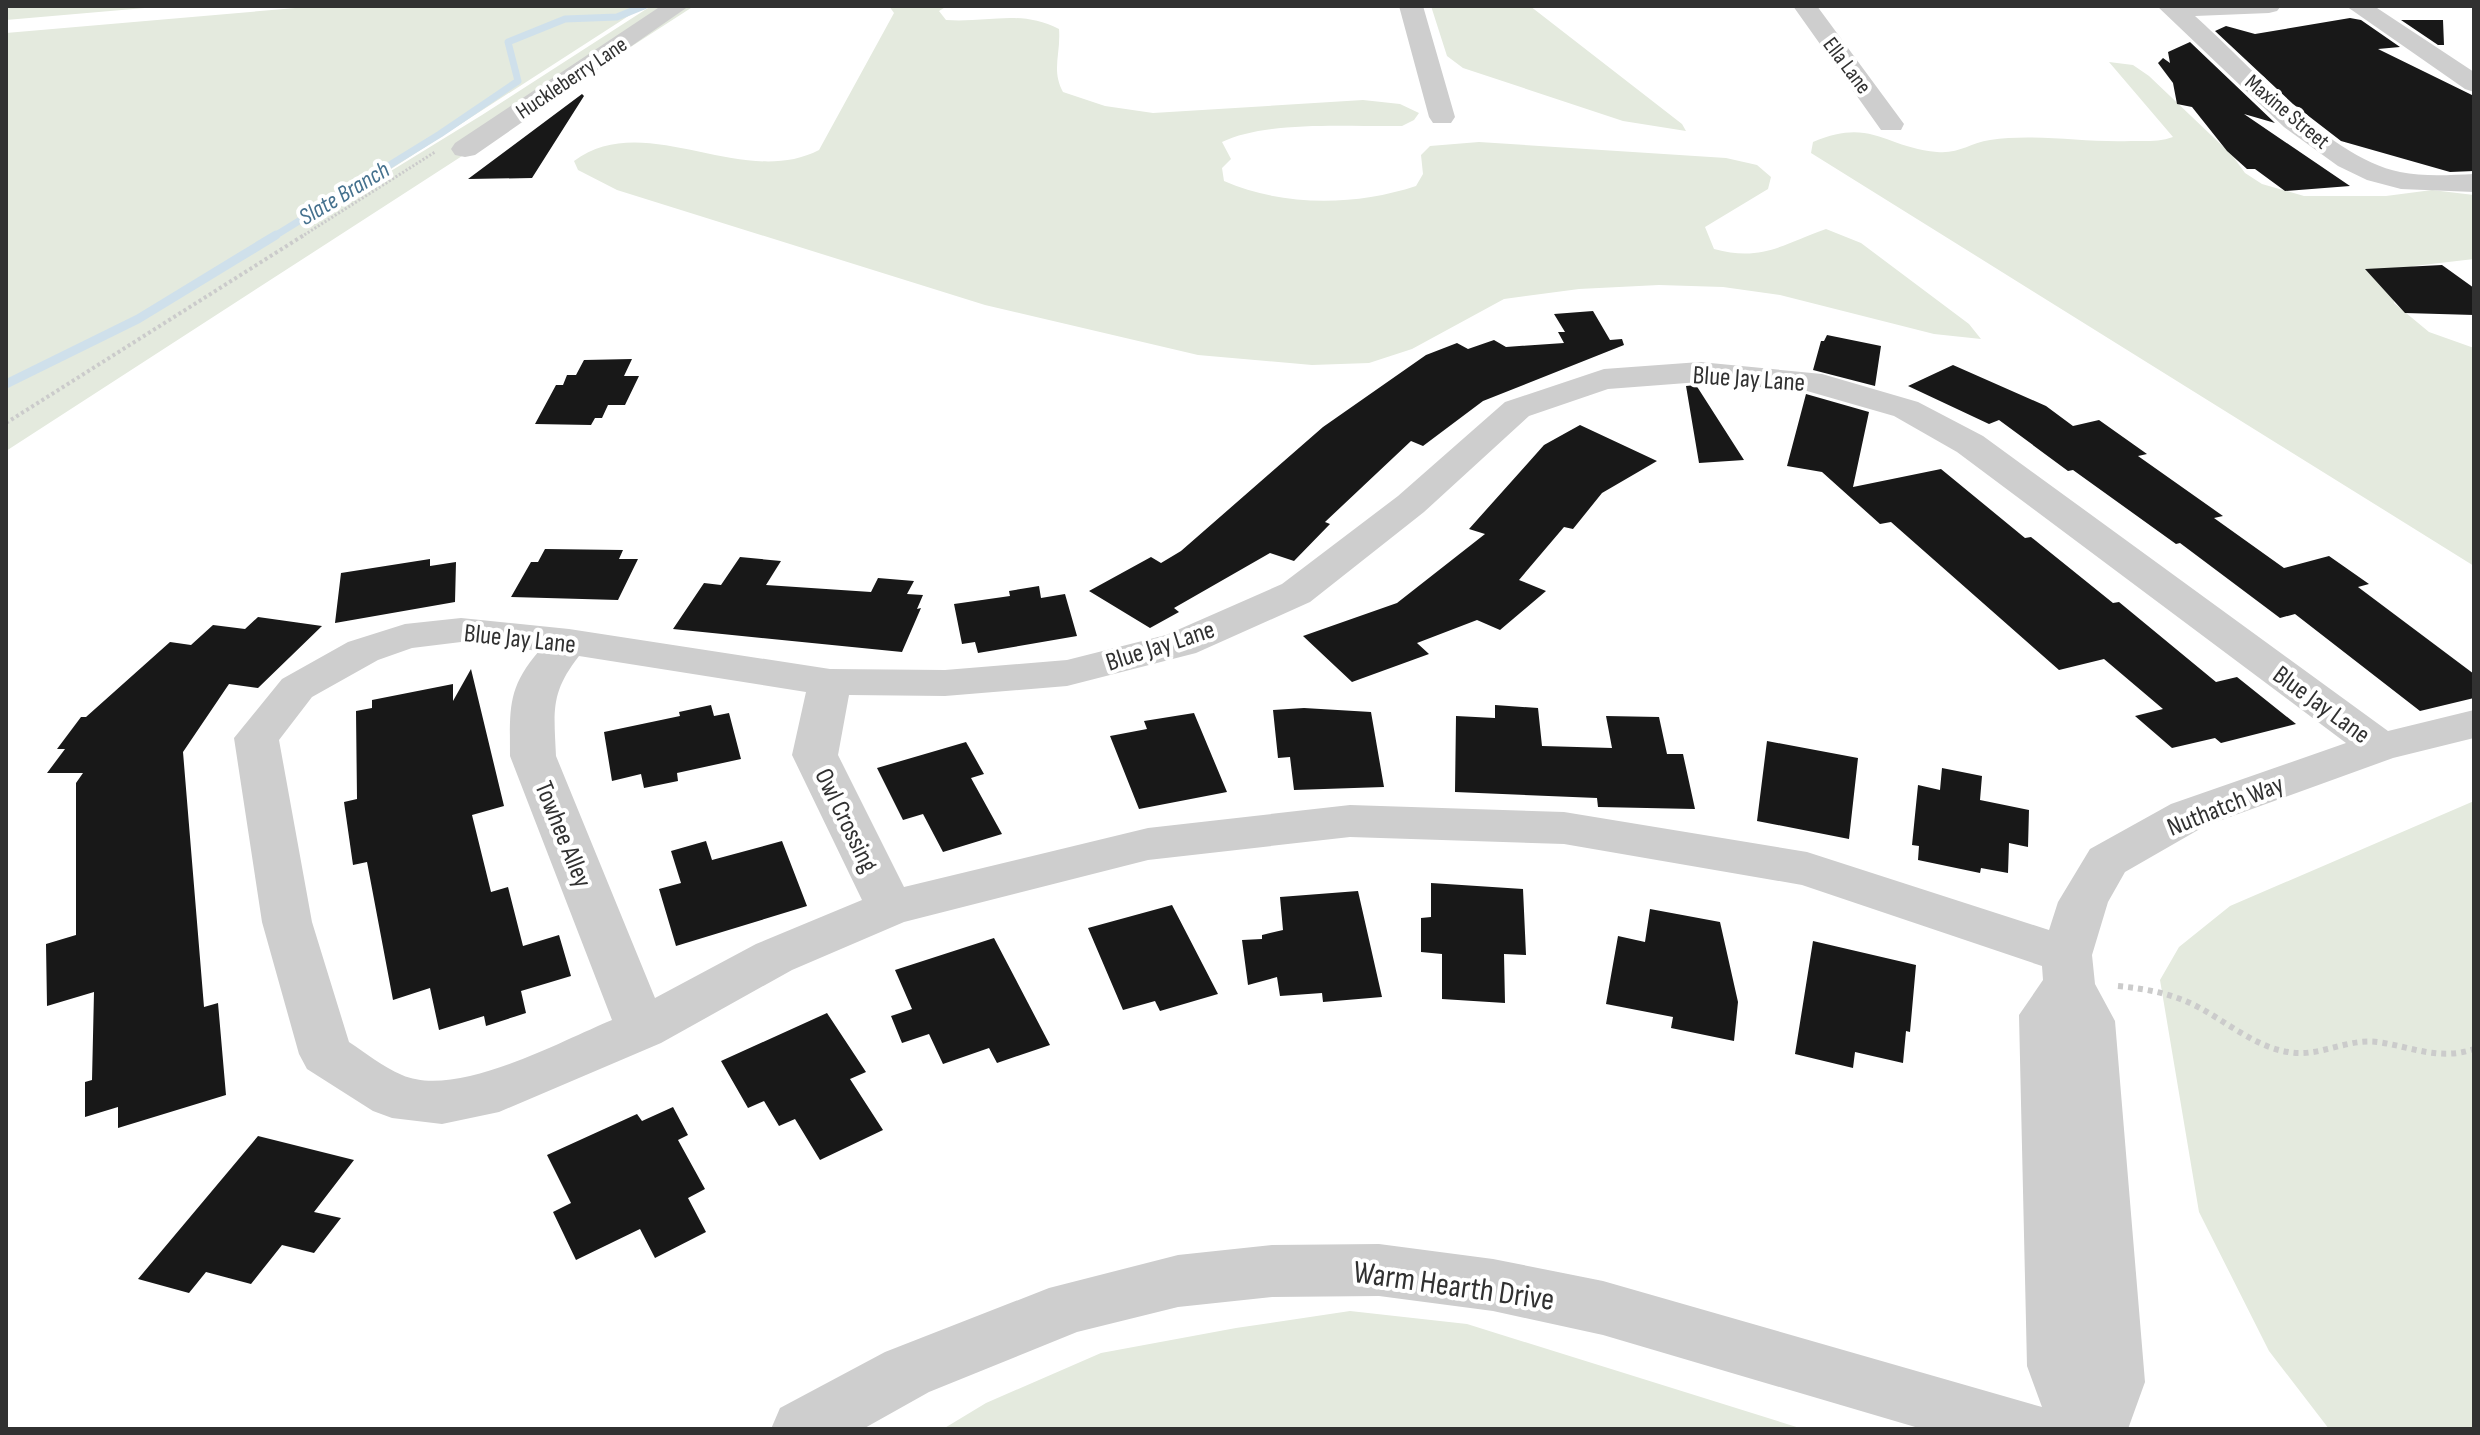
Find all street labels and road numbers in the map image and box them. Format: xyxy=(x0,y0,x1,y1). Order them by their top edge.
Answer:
street label: Huckleberry Lane xyxy=(511,31,633,125)
street label: Ella Lane xyxy=(1817,32,1877,100)
street label: Maxine Street xyxy=(2239,69,2335,155)
street label: Blue Jay Lane xyxy=(1692,360,1806,399)
street label: Blue Jay Lane xyxy=(1102,614,1219,679)
street label: Blue Jay Lane xyxy=(462,618,577,661)
street label: Blue Jay Lane xyxy=(2267,660,2376,751)
street label: Owl Crossing xyxy=(807,764,884,878)
street label: Nuthatch Way xyxy=(2163,769,2288,844)
street label: Towhee Alley xyxy=(527,777,598,892)
street label: Warm Hearth Drive xyxy=(1351,1253,1557,1320)

